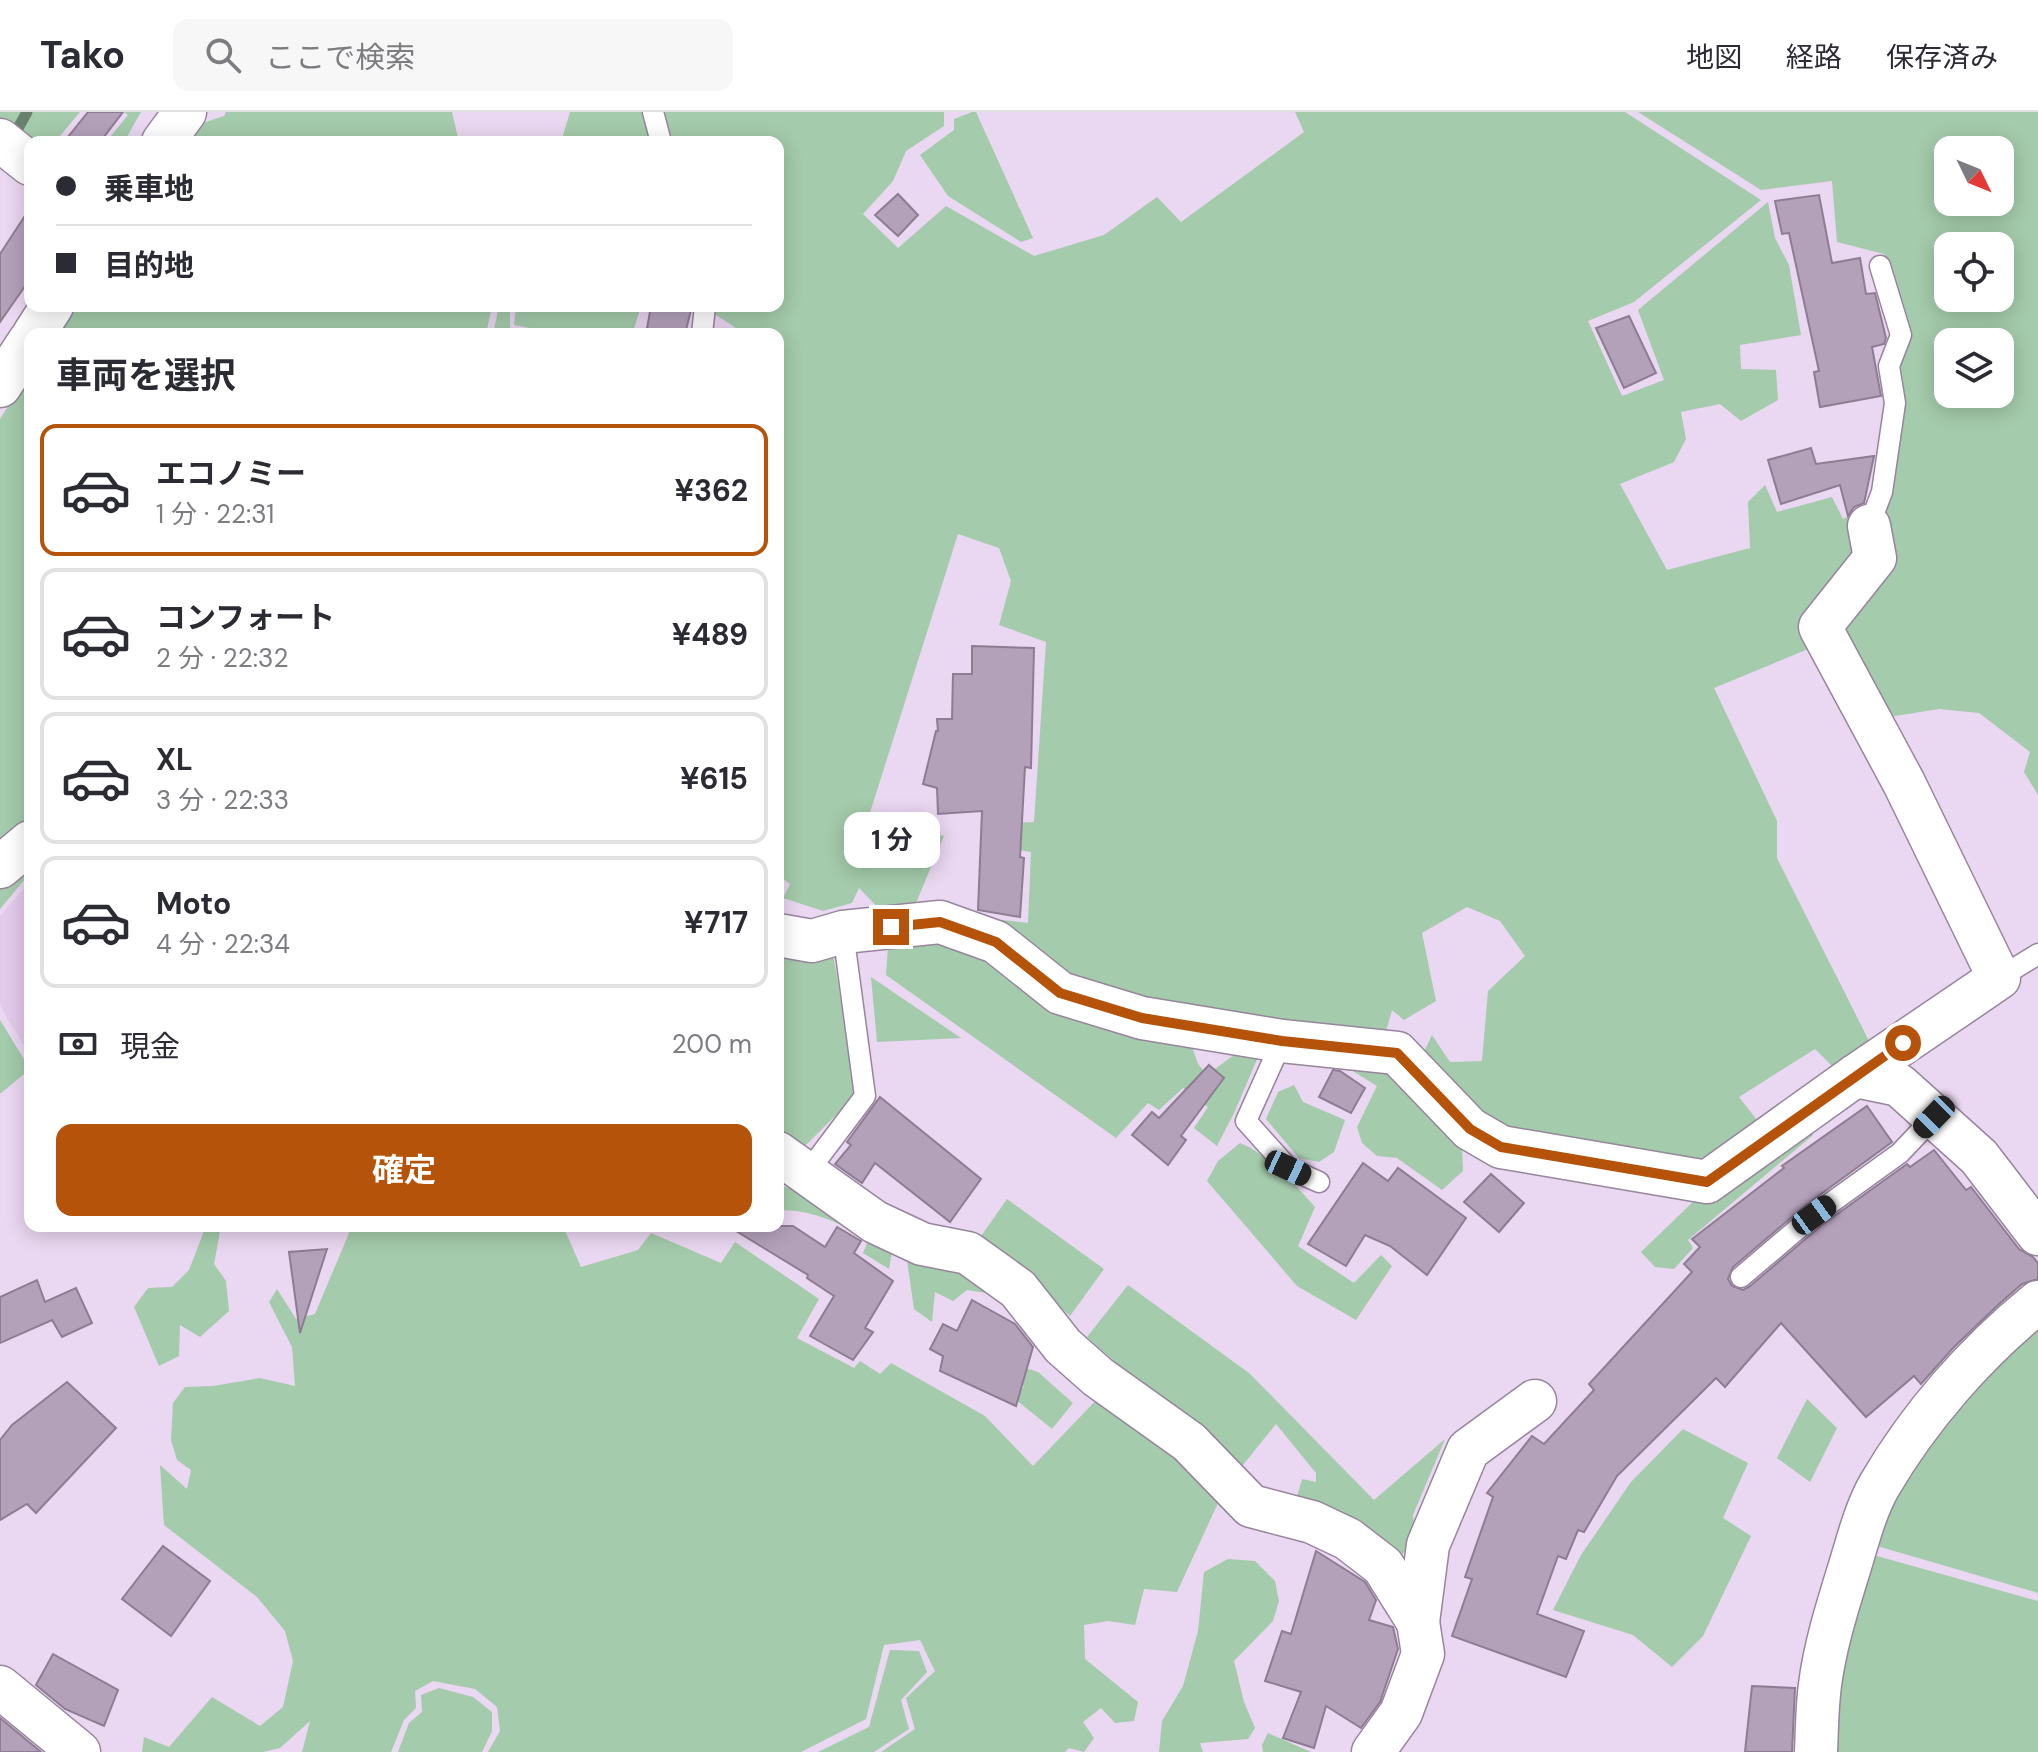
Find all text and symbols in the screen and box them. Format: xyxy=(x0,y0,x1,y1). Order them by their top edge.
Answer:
search box xyxy=(173,19,733,91)
text: Tako xyxy=(40,30,125,80)
icon: search xyxy=(201,33,245,77)
text: ここで検索 xyxy=(265,38,415,77)
text: 地図 xyxy=(1686,39,1742,76)
text: 経路 xyxy=(1786,39,1842,76)
text: 保存済み xyxy=(1886,39,1998,76)
north arrow xyxy=(1934,136,2014,216)
map controls xyxy=(1934,136,2014,408)
text: 乗車地 xyxy=(104,169,194,208)
button: locate xyxy=(1934,232,2014,312)
text: 目的地 xyxy=(104,246,194,285)
button: layers xyxy=(1934,328,2014,408)
text: 車両を選択 xyxy=(56,352,236,399)
icon: car xyxy=(60,454,132,526)
text: エコノミー xyxy=(156,454,306,493)
text: ¥362 xyxy=(674,471,748,510)
text: 1 分 · 22:31 xyxy=(156,497,274,531)
icon: car xyxy=(60,598,132,670)
text: コンフォート xyxy=(156,598,335,637)
text: ¥489 xyxy=(672,615,748,654)
text: 2 分 · 22:32 xyxy=(156,641,288,675)
text: XL xyxy=(156,740,193,779)
icon: car xyxy=(60,742,132,814)
text: ¥615 xyxy=(680,759,748,798)
text: 3 分 · 22:33 xyxy=(156,783,289,817)
callout: 1 分 xyxy=(843,811,939,867)
text: 1 分 xyxy=(871,823,913,857)
text: Moto xyxy=(156,884,231,923)
icon: car xyxy=(60,886,132,958)
text: ¥717 xyxy=(684,903,748,942)
route end xyxy=(873,909,909,945)
text: 4 分 · 22:34 xyxy=(156,927,290,961)
icon: cash xyxy=(56,1022,100,1066)
route start xyxy=(1885,1025,1921,1061)
text: 現金 xyxy=(120,1027,180,1066)
text: 200 m xyxy=(672,1027,752,1061)
car xyxy=(1909,1091,1959,1143)
button: 確定 xyxy=(56,1124,752,1216)
car xyxy=(1261,1147,1315,1189)
car xyxy=(1788,1191,1840,1239)

